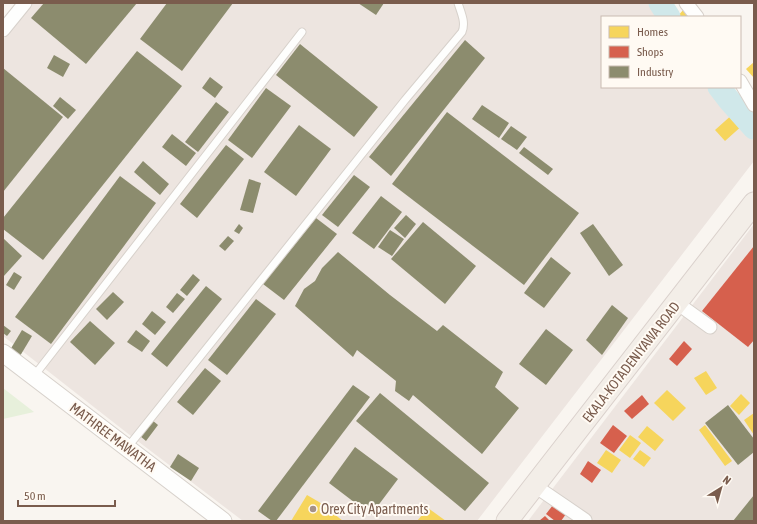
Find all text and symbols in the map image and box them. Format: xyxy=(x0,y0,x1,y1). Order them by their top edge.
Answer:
legend xyxy=(601,16,741,88)
text: Homes xyxy=(637,25,668,39)
text: Shops xyxy=(637,45,663,59)
text: Industry xyxy=(637,65,674,79)
street label: EKALA-KOTADENIYAWA ROAD xyxy=(579,298,683,425)
street label: MATHREE MAWATHA xyxy=(67,399,159,475)
north arrow xyxy=(701,468,741,508)
text: N xyxy=(721,473,733,487)
scale bar xyxy=(18,482,115,508)
text: 50 m xyxy=(24,489,46,503)
place label: Orex City Apartments xyxy=(321,501,429,517)
marker: Orex City Apartments xyxy=(308,504,318,514)

